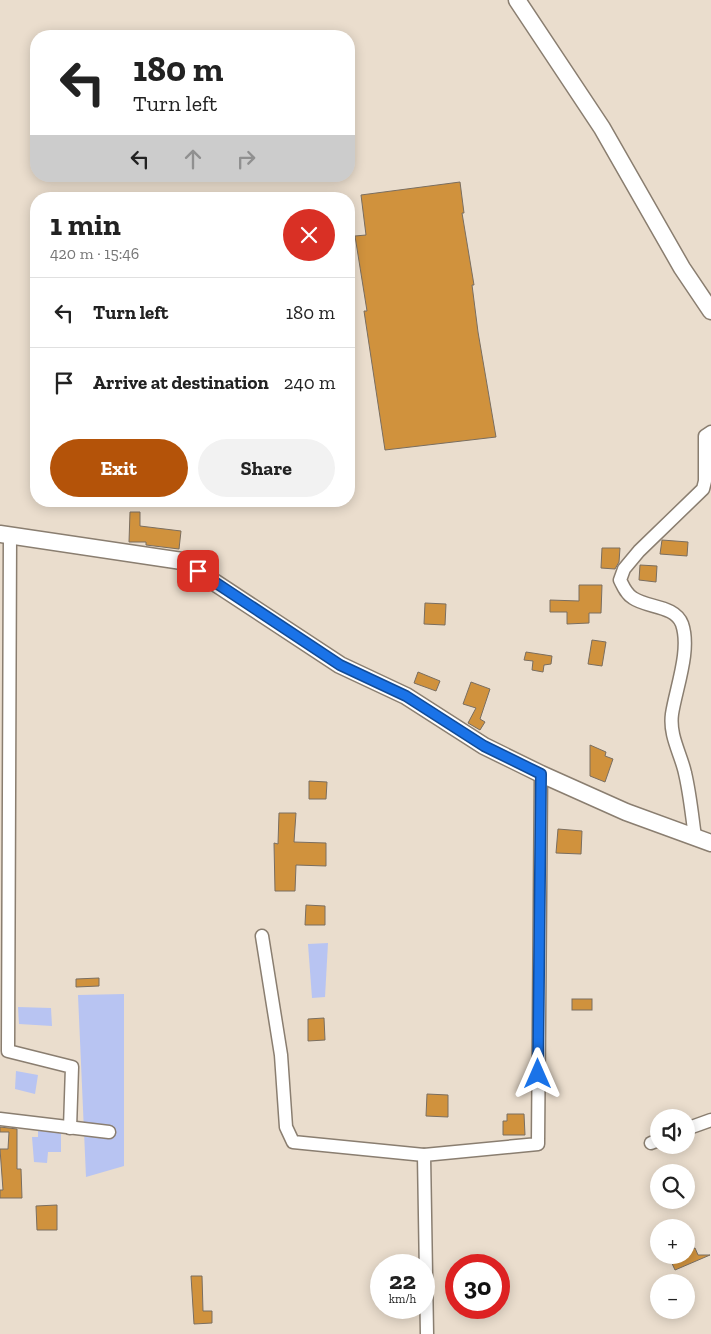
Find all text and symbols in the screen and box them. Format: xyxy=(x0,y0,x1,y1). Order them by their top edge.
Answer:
text: 180 m xyxy=(133,48,223,90)
icon: left xyxy=(50,50,115,115)
text: Turn left xyxy=(133,90,217,117)
icon: left xyxy=(126,145,154,173)
icon: ahead xyxy=(179,145,207,173)
icon: right xyxy=(232,145,260,173)
text: 1 min xyxy=(50,207,121,243)
button: close xyxy=(283,209,335,261)
text: 420 m · 15:46 xyxy=(50,244,139,263)
icon: left xyxy=(50,299,78,327)
text: Turn left xyxy=(93,301,168,324)
text: 180 m xyxy=(286,301,335,324)
icon: arrive xyxy=(50,369,78,397)
text: Arrive at destination xyxy=(93,371,269,394)
text: 240 m xyxy=(284,371,335,394)
button: Exit xyxy=(50,439,188,497)
button: Share xyxy=(198,439,335,497)
pin xyxy=(177,550,219,592)
icon: arrive xyxy=(184,557,212,585)
position arrow xyxy=(511,1047,563,1099)
map controls xyxy=(650,1109,695,1319)
button: sound xyxy=(650,1109,695,1154)
button: search xyxy=(650,1164,695,1209)
button: + xyxy=(650,1219,695,1264)
speed limit sign: 30 xyxy=(445,1254,510,1319)
text: 22 xyxy=(389,1265,416,1295)
button: − xyxy=(650,1274,695,1319)
text: km/h xyxy=(389,1292,416,1306)

